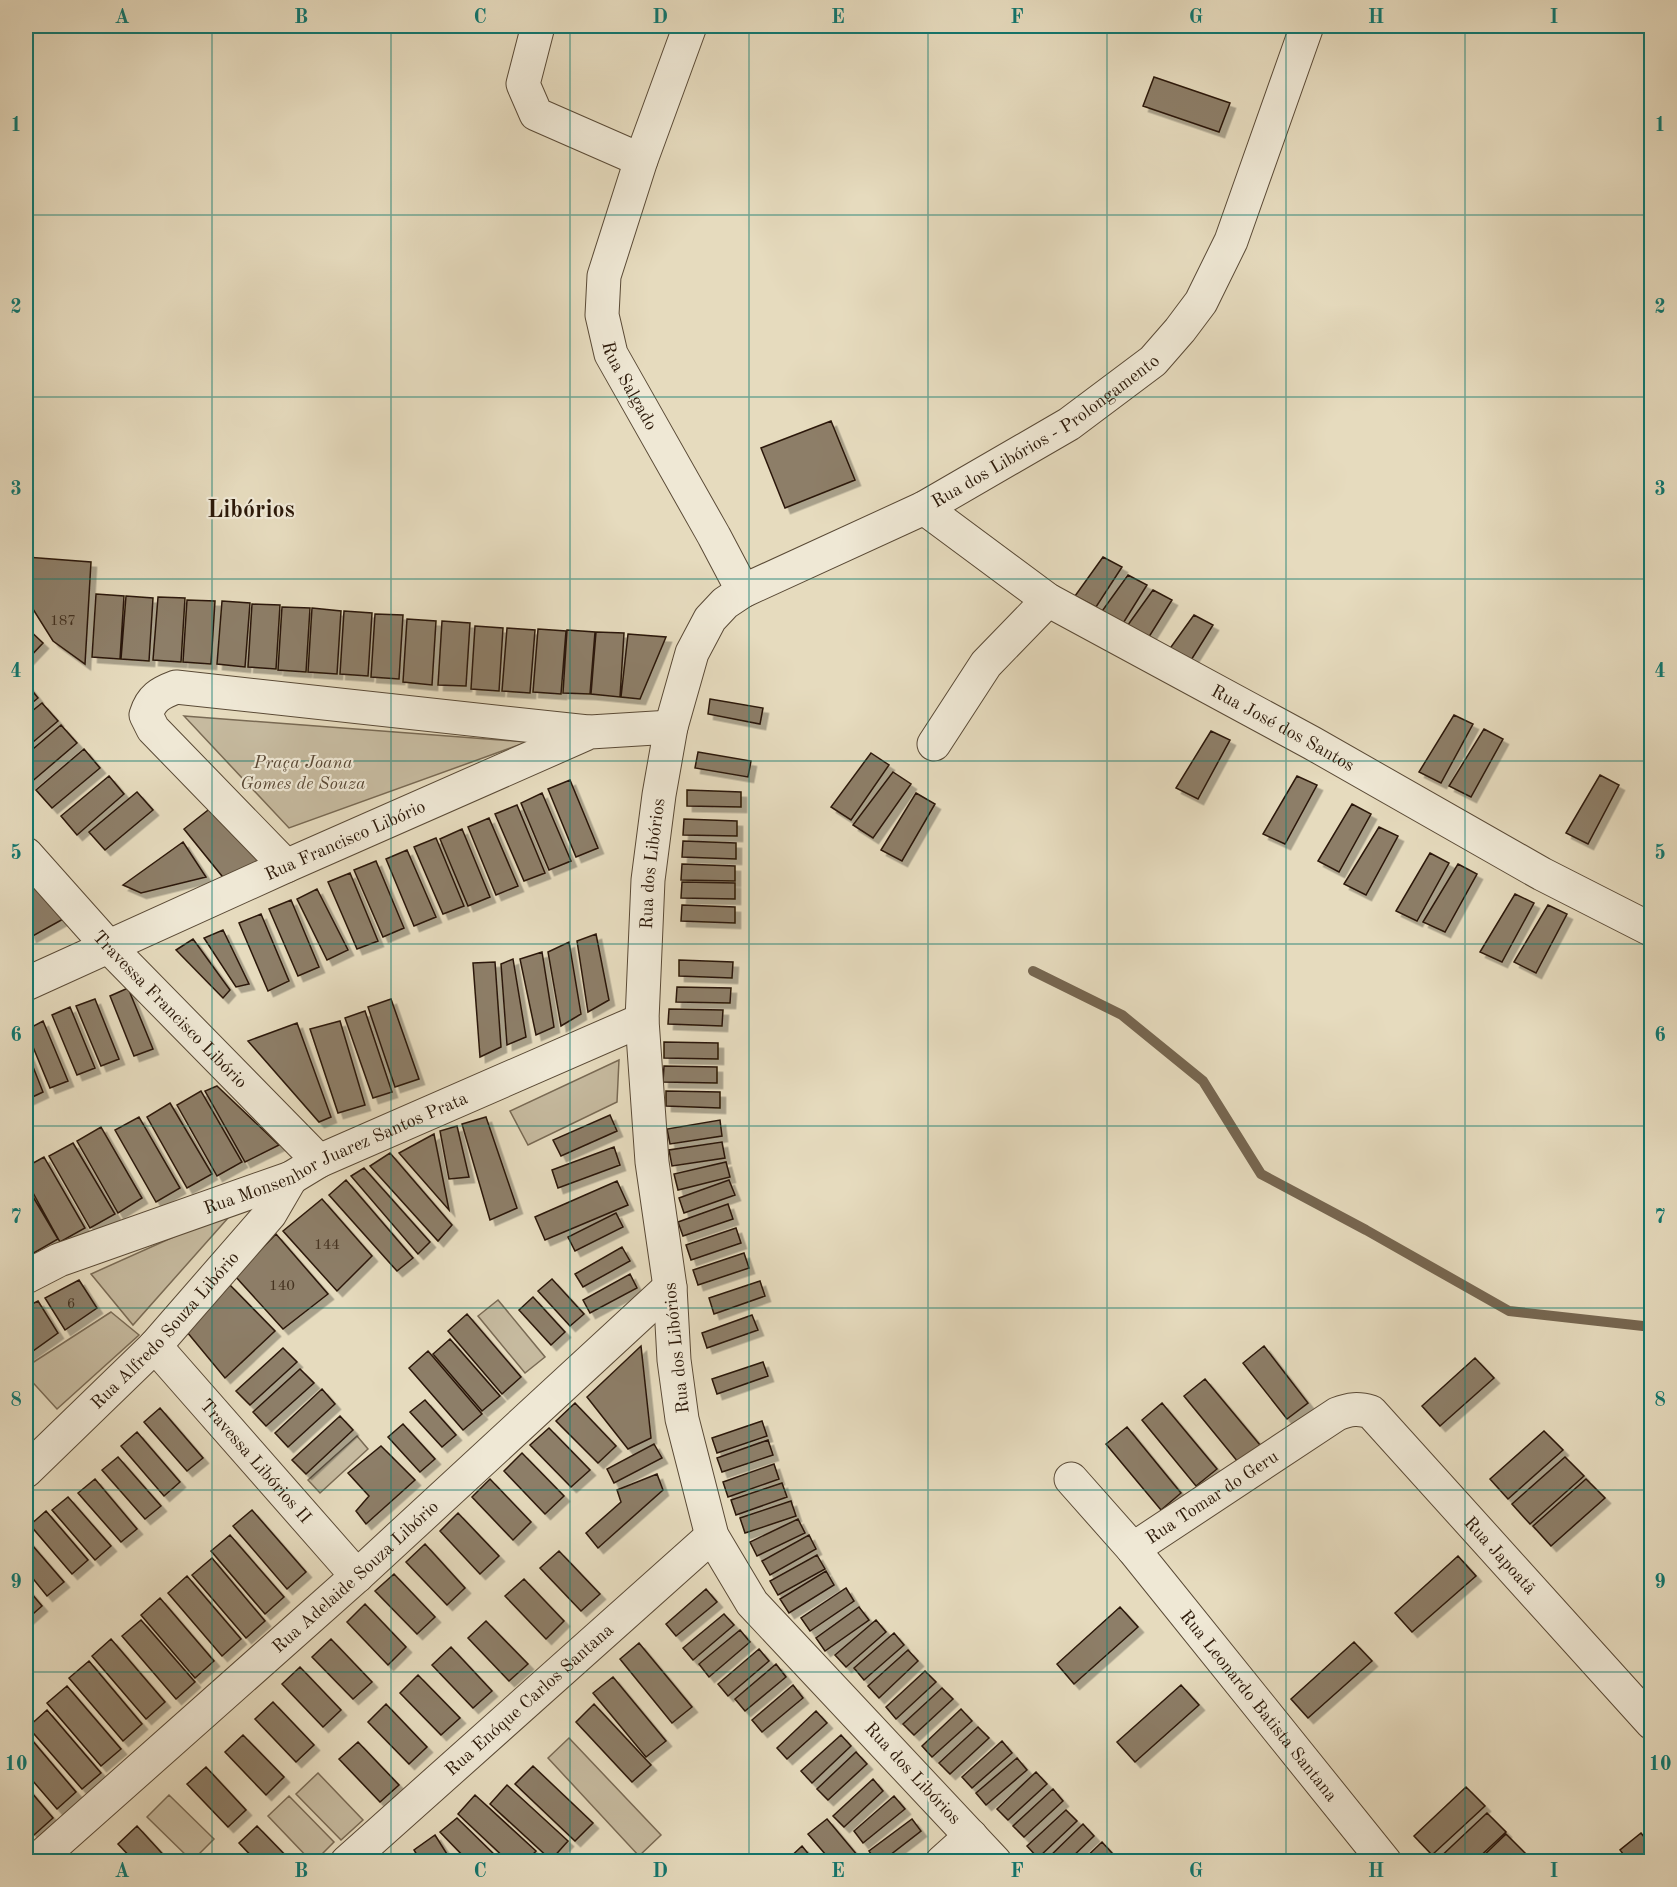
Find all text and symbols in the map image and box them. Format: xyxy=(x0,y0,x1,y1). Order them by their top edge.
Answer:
text: A xyxy=(114,8,130,28)
text: B xyxy=(294,8,308,28)
text: C xyxy=(473,8,487,28)
text: D xyxy=(652,8,668,28)
text: E xyxy=(831,8,845,28)
text: F xyxy=(1010,8,1024,28)
text: G xyxy=(1189,8,1203,28)
text: H xyxy=(1368,8,1384,28)
text: I xyxy=(1550,8,1558,28)
text: 1 xyxy=(10,116,22,136)
text: 1 xyxy=(1654,116,1666,136)
text: 2 xyxy=(10,298,22,318)
text: 2 xyxy=(1654,298,1666,318)
street label: Rua Salgado xyxy=(598,340,660,434)
street label: Rua dos Libórios - Prolongamento xyxy=(929,352,1164,511)
text: 3 xyxy=(10,480,22,500)
text: 3 xyxy=(1654,480,1666,500)
district label: Libórios xyxy=(207,499,295,523)
house number: 187 xyxy=(50,614,76,629)
text: 4 xyxy=(10,662,22,682)
text: 4 xyxy=(1654,662,1666,682)
street label: Rua José dos Santos xyxy=(1208,682,1357,775)
park label: Praça Joana Gomes de Souza xyxy=(240,754,366,793)
street label: Rua dos Libórios xyxy=(638,797,669,930)
street label: Rua Francisco Libório xyxy=(262,798,428,884)
text: 5 xyxy=(10,843,22,864)
text: 5 xyxy=(1654,843,1666,864)
street label: Travessa Francisco Libório xyxy=(89,928,250,1092)
text: 6 xyxy=(10,1026,22,1046)
text: 6 xyxy=(1654,1026,1666,1046)
street label: Rua Monsenhor Juarez Santos Prata xyxy=(201,1089,471,1218)
text: 7 xyxy=(10,1208,22,1228)
text: 7 xyxy=(1654,1208,1666,1228)
house number: 144 xyxy=(314,1238,340,1253)
street label: Rua Alfredo Souza Libório xyxy=(88,1248,243,1413)
house number: 140 xyxy=(269,1279,295,1294)
street label: Rua dos Libórios xyxy=(661,1281,693,1414)
house number: 6 xyxy=(67,1297,75,1312)
text: 8 xyxy=(10,1391,22,1411)
text: 8 xyxy=(1654,1391,1666,1411)
street label: Travessa Libórios II xyxy=(196,1396,314,1527)
street label: Rua Tomar do Geru xyxy=(1143,1447,1282,1548)
street label: Rua Adelaide Souza Libório xyxy=(269,1498,442,1657)
street label: Rua Japoatã xyxy=(1460,1514,1539,1598)
text: 9 xyxy=(10,1573,22,1593)
text: 9 xyxy=(1654,1573,1666,1593)
street label: Rua Leonardo Batista Santana xyxy=(1176,1607,1340,1805)
street label: Rua Enóque Carlos Santana xyxy=(442,1621,617,1780)
street label: Rua dos Libórios xyxy=(861,1719,964,1828)
text: 10 xyxy=(4,1755,28,1775)
text: 10 xyxy=(1648,1755,1672,1775)
text: A xyxy=(114,1862,130,1882)
text: B xyxy=(294,1862,308,1882)
text: C xyxy=(473,1862,487,1882)
text: D xyxy=(652,1862,668,1882)
text: E xyxy=(831,1862,845,1882)
text: F xyxy=(1010,1862,1024,1882)
text: G xyxy=(1189,1862,1203,1882)
text: H xyxy=(1368,1862,1384,1882)
text: I xyxy=(1550,1862,1558,1882)

